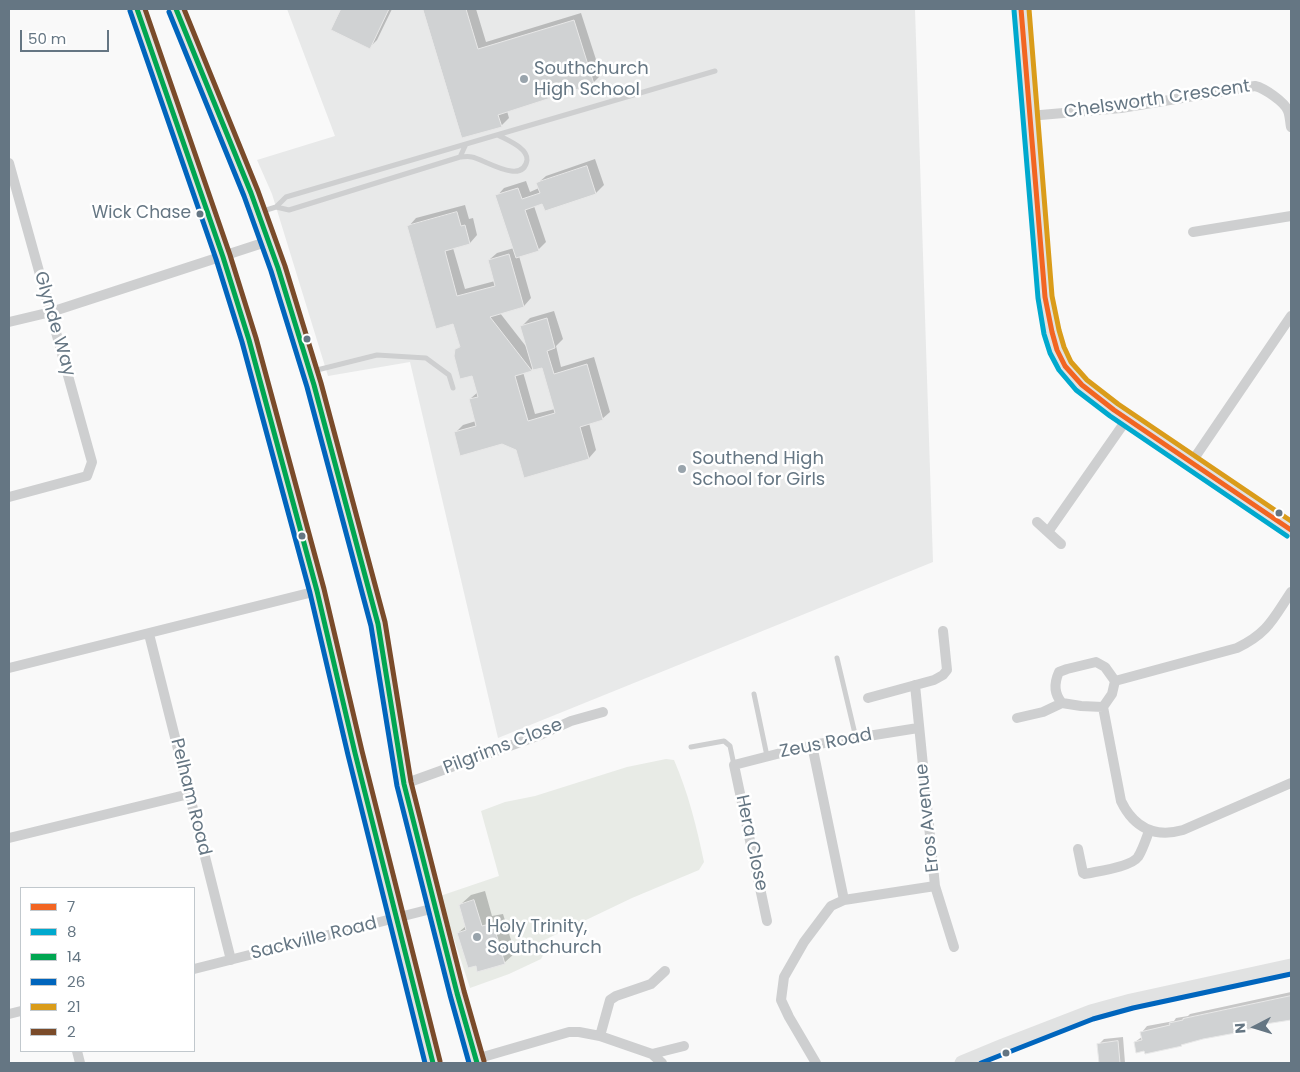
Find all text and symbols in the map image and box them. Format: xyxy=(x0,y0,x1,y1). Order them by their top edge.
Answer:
scale bar xyxy=(22,20,111,52)
text: 50 m xyxy=(28,28,66,49)
place label: Southchurch High School xyxy=(534,58,649,100)
marker: Southchurch High School xyxy=(518,73,530,85)
street label: Chelsworth Crescent xyxy=(1063,76,1251,124)
place label: Wick Chase xyxy=(92,204,191,224)
marker: Wick Chase xyxy=(195,209,205,219)
street label: Glynde Way xyxy=(29,269,79,379)
unlabelled marker xyxy=(302,334,312,344)
place label: Southend High School for Girls xyxy=(692,448,825,490)
marker: Southend High School for Girls xyxy=(676,463,688,475)
unlabelled marker xyxy=(1274,508,1284,518)
unlabelled marker xyxy=(297,531,307,541)
street label: Pilgrims Close xyxy=(440,714,566,780)
street label: Zeus Road xyxy=(778,724,874,764)
street label: Pelham Road xyxy=(165,736,215,858)
street label: Eros Avenue xyxy=(912,763,944,873)
street label: Hera Close xyxy=(730,793,772,893)
legend xyxy=(20,887,195,1052)
text: 7 xyxy=(67,896,75,917)
street label: Sackville Road xyxy=(249,913,379,965)
place label: Holy Trinity, Southchurch xyxy=(487,916,602,959)
text: 8 xyxy=(67,921,76,942)
marker: Holy Trinity, Southchurch xyxy=(471,931,483,943)
text: 14 xyxy=(67,946,81,967)
text: 26 xyxy=(67,971,85,992)
text: 21 xyxy=(67,996,80,1017)
north arrow xyxy=(1230,1002,1280,1052)
text: 2 xyxy=(67,1021,76,1042)
text: N xyxy=(1230,1022,1250,1034)
unlabelled marker xyxy=(1001,1048,1011,1058)

